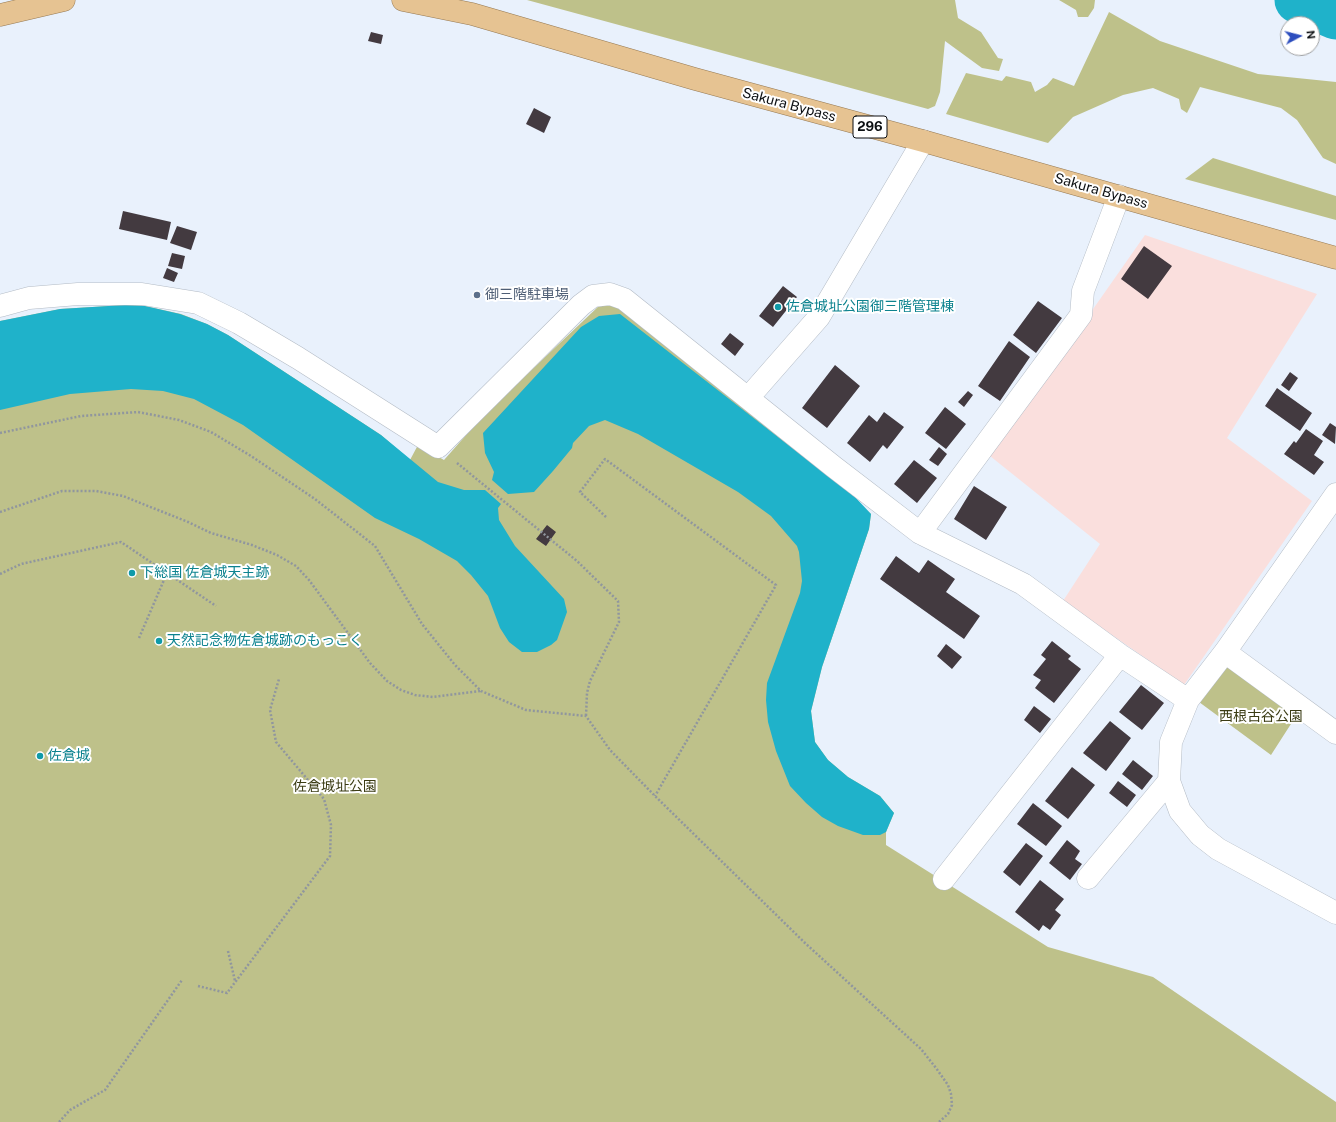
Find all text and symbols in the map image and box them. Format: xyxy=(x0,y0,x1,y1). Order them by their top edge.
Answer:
north arrow xyxy=(1280,16,1320,56)
text: N xyxy=(1304,30,1317,40)
street label: Sakura Bypass xyxy=(740,84,838,126)
road number: 296 xyxy=(853,116,887,138)
street label: Sakura Bypass xyxy=(1052,170,1150,212)
place label: 御三階駐車場 xyxy=(485,287,569,303)
marker: 御三階駐車場 xyxy=(472,290,482,300)
place label: 佐倉城址公園御三階管理棟 xyxy=(786,299,954,315)
marker: 佐倉城址公園御三階管理棟 xyxy=(773,302,783,312)
place label: 下総国 佐倉城天主跡 xyxy=(140,565,269,581)
marker: 下総国 佐倉城天主跡 xyxy=(127,568,137,578)
place label: 天然記念物佐倉城跡のもっこく xyxy=(167,633,363,649)
marker: 天然記念物佐倉城跡のもっこく xyxy=(154,636,164,646)
park label: 西根古谷公園 xyxy=(1219,709,1303,725)
place label: 佐倉城 xyxy=(48,748,90,764)
marker: 佐倉城 xyxy=(35,751,45,761)
park label: 佐倉城址公園 xyxy=(293,779,377,795)

